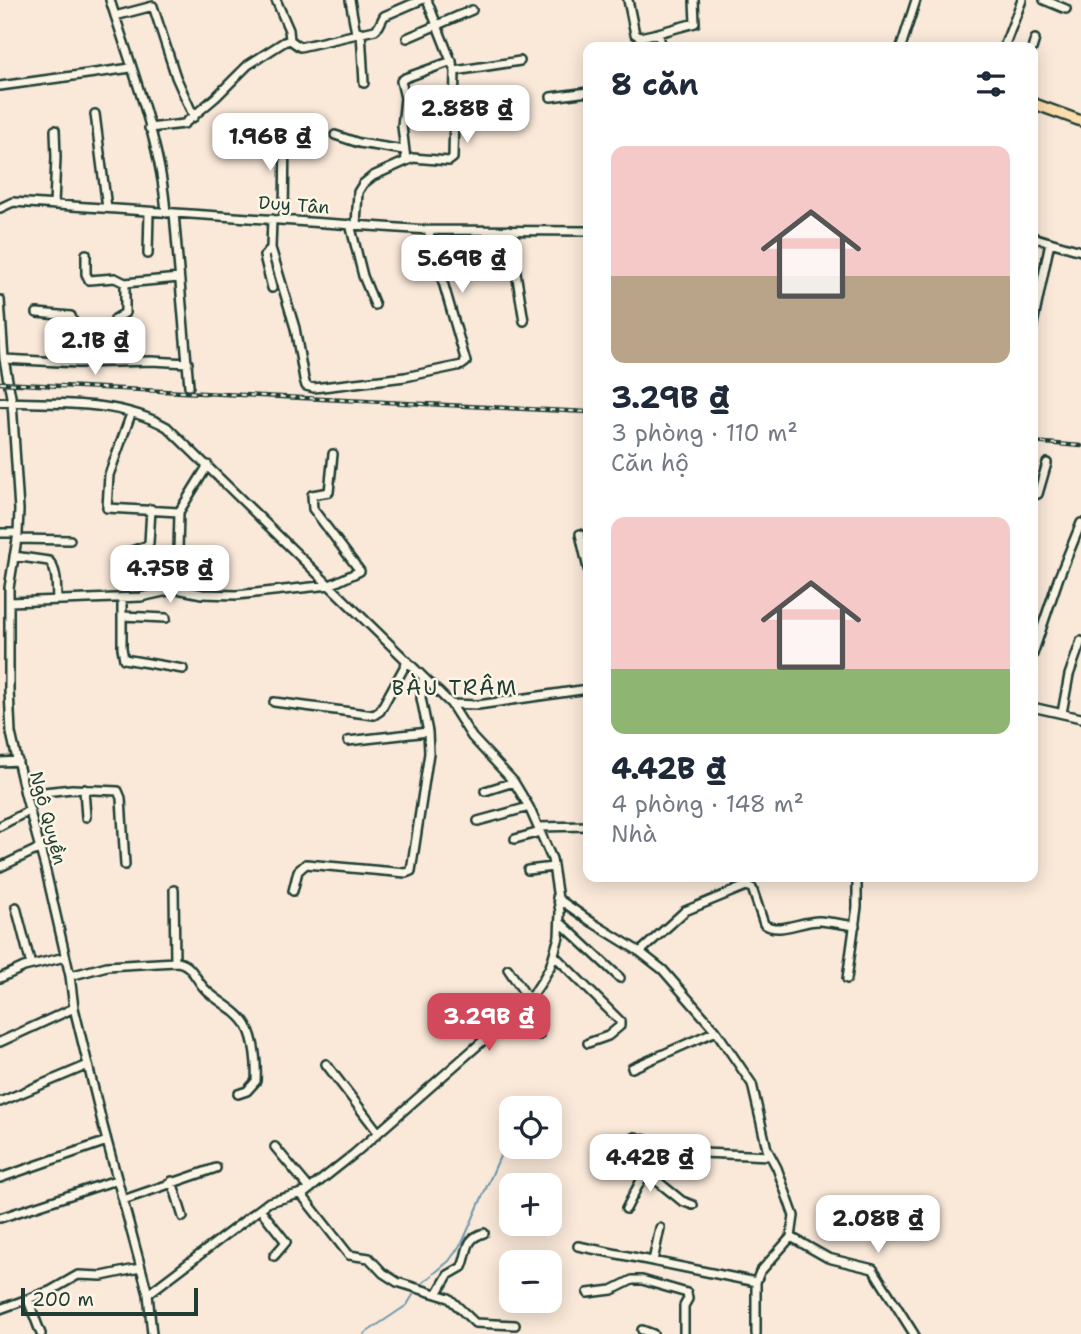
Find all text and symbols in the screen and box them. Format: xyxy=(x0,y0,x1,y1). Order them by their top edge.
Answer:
text: 8 căn xyxy=(611,64,699,105)
icon: filters xyxy=(972,65,1010,103)
pin: 2.88B ₫ xyxy=(402,86,532,145)
text: 2.88B ₫ xyxy=(421,93,513,123)
pin: 1.96B ₫ xyxy=(205,114,335,173)
text: 1.96B ₫ xyxy=(228,121,312,151)
street label: Duy Tân xyxy=(258,191,330,219)
icon: home xyxy=(748,191,874,317)
pin: 5.69B ₫ xyxy=(397,236,527,295)
text: 5.69B ₫ xyxy=(417,243,507,273)
pin: 2.1B ₫ xyxy=(38,318,152,377)
text: 2.1B ₫ xyxy=(60,325,130,355)
text: 3.29B ₫ xyxy=(611,377,730,418)
text: 3 phòng · 110 m² xyxy=(611,418,798,448)
text: Căn hộ xyxy=(611,448,689,478)
pin: 4.75B ₫ xyxy=(105,546,235,605)
text: 4.75B ₫ xyxy=(126,553,214,583)
icon: home xyxy=(748,562,874,688)
district label: BÀU TRÂM xyxy=(392,673,518,702)
text: 4.42B ₫ xyxy=(611,748,727,789)
street label: Ngô Quyền xyxy=(24,768,72,868)
text: 4 phòng · 148 m² xyxy=(611,789,804,819)
text: Nhà xyxy=(611,819,657,849)
pin: 3.29B ₫ xyxy=(424,993,554,1053)
text: 3.29B ₫ xyxy=(443,1001,535,1031)
map controls xyxy=(499,1096,562,1313)
button: locate xyxy=(499,1096,562,1159)
pin: 4.42B ₫ xyxy=(585,1134,715,1194)
text: 4.42B ₫ xyxy=(606,1142,694,1172)
button: + xyxy=(499,1173,562,1236)
pin: 2.08B ₫ xyxy=(813,1196,943,1255)
text: 2.08B ₫ xyxy=(832,1203,924,1233)
button: − xyxy=(499,1250,562,1313)
scale bar xyxy=(21,1285,198,1317)
text: 200 m xyxy=(32,1287,94,1312)

